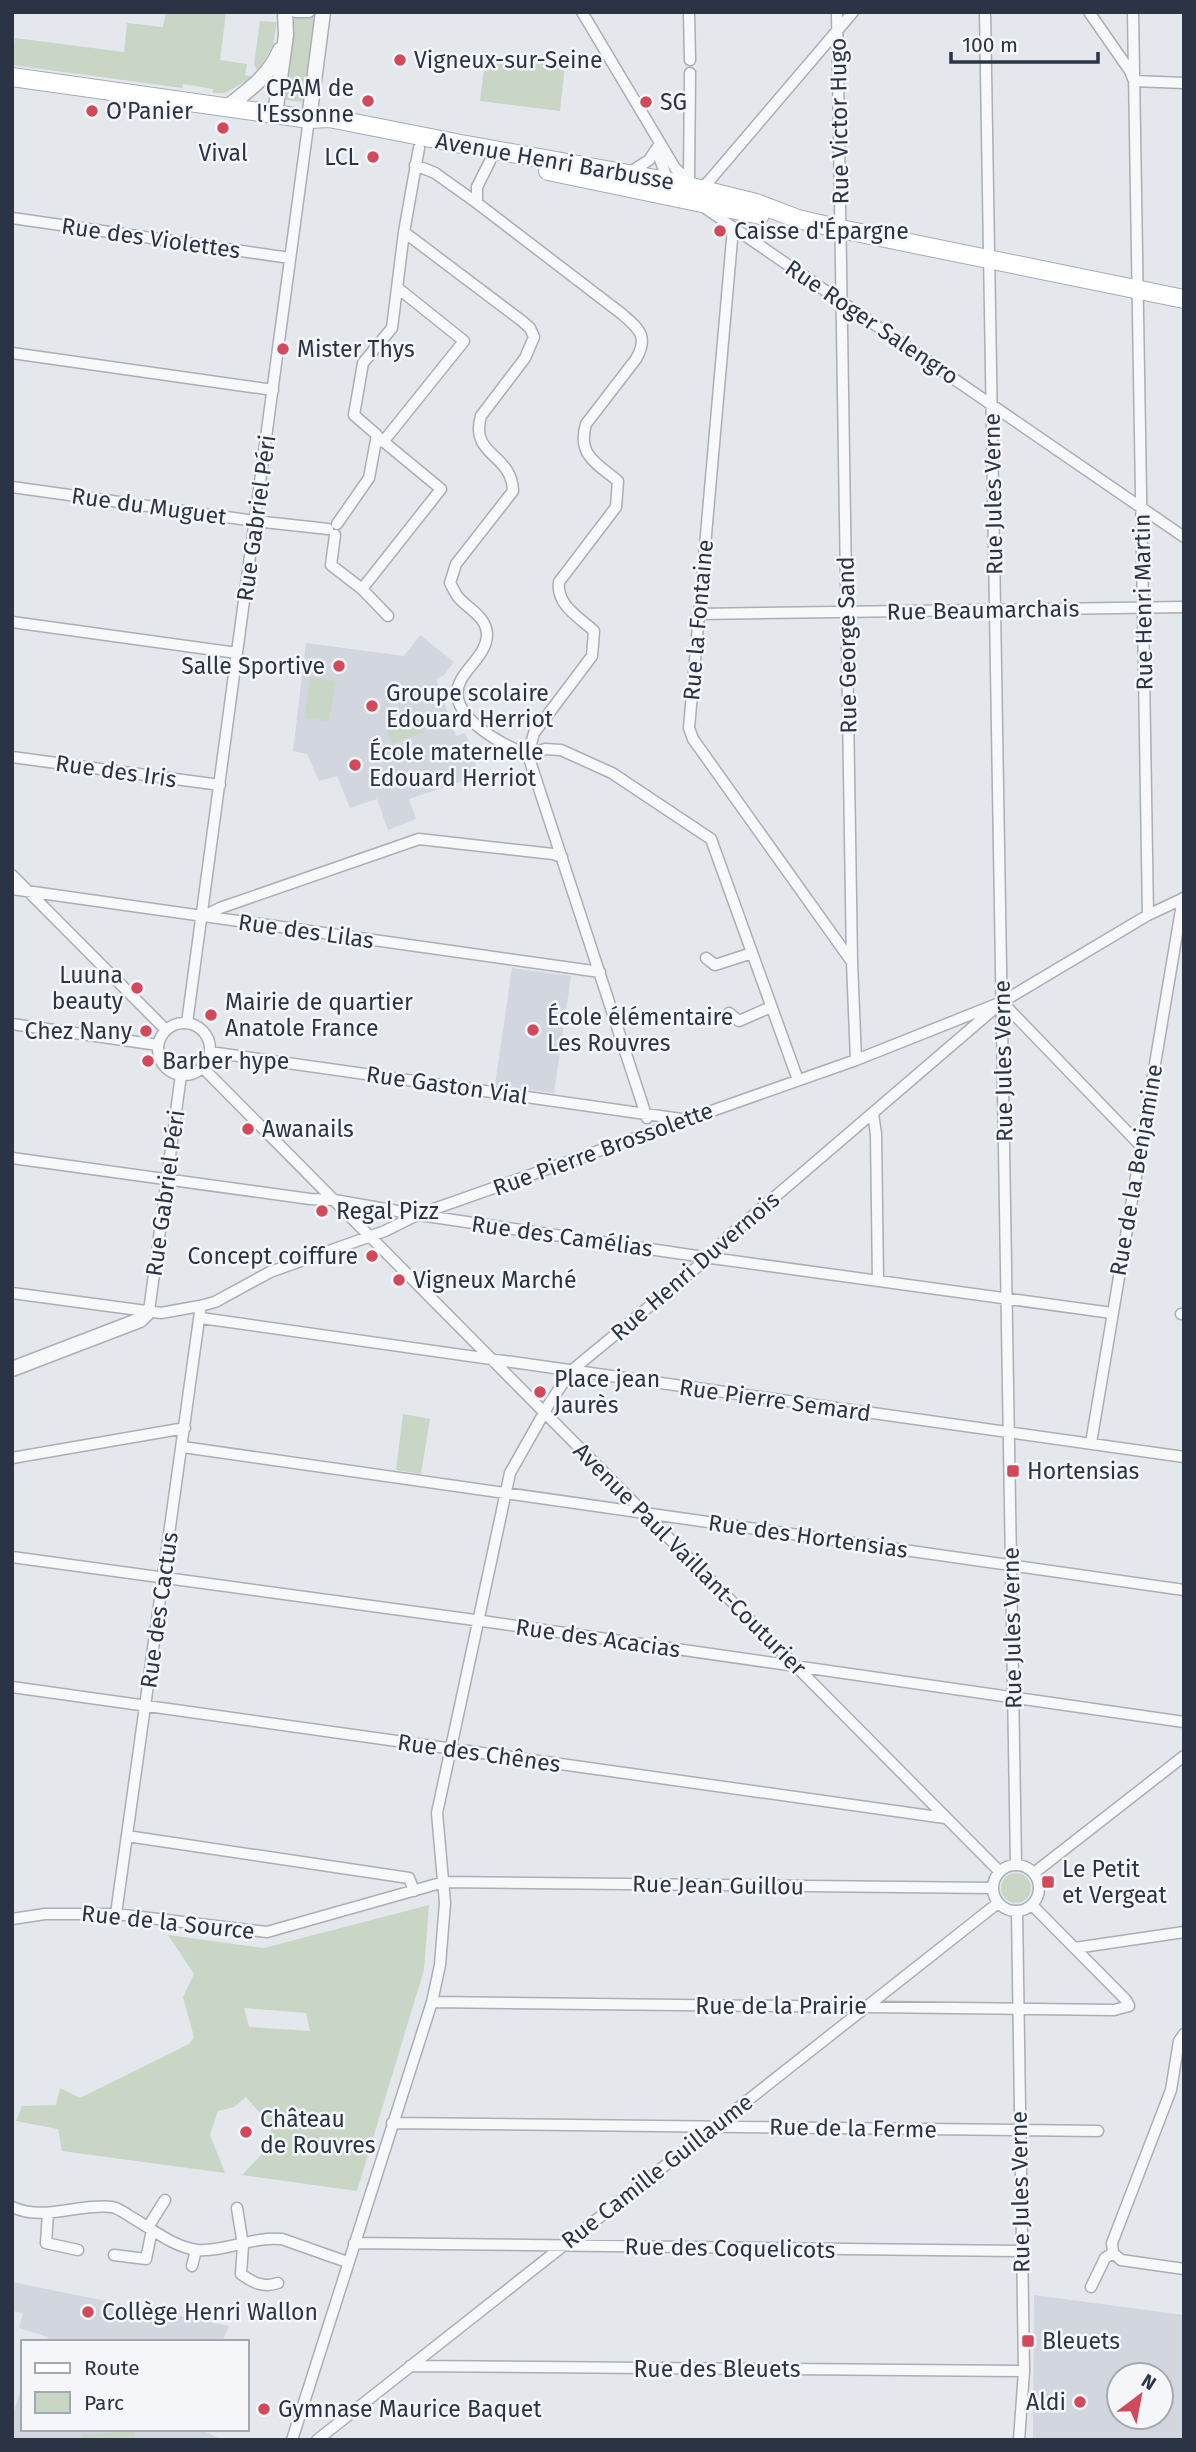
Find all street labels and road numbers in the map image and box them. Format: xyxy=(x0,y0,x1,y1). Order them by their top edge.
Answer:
street label: Rue Victor Hugo xyxy=(824,37,854,205)
street label: Avenue Henri Barbusse xyxy=(434,126,676,196)
street label: Rue des Violettes xyxy=(60,212,242,264)
street label: Rue Roger Salengro xyxy=(780,254,964,390)
street label: Rue Jules Verne xyxy=(978,413,1008,575)
street label: Rue Gabriel Péri xyxy=(230,433,282,603)
street label: Rue du Muguet xyxy=(70,481,229,531)
street label: Rue Henri Martin xyxy=(1127,513,1159,691)
street label: Rue la Fontaine xyxy=(677,538,719,702)
street label: Rue George Sand xyxy=(831,556,863,734)
street label: Rue Beaumarchais xyxy=(886,594,1080,626)
street label: Rue des Iris xyxy=(54,749,178,793)
street label: Rue des Lilas xyxy=(236,908,376,954)
street label: Rue Jules Verne xyxy=(988,980,1018,1142)
street label: Rue Gaston Vial xyxy=(364,1060,530,1110)
street label: Rue de la Benjamine xyxy=(1104,1062,1168,1278)
street label: Rue Pierre Brossolette xyxy=(489,1096,717,1202)
street label: Rue Gabriel Péri xyxy=(139,1108,191,1278)
street label: Rue Henri Duvernois xyxy=(605,1185,785,1347)
street label: Rue des Camélias xyxy=(470,1209,654,1263)
street label: Rue Pierre Semard xyxy=(677,1373,873,1427)
street label: Avenue Paul Vaillant-Couturier xyxy=(568,1437,812,1681)
street label: Rue des Hortensias xyxy=(706,1508,910,1564)
street label: Rue des Cactus xyxy=(134,1530,184,1690)
street label: Rue Jules Verne xyxy=(997,1547,1027,1709)
street label: Rue des Acacias xyxy=(514,1613,682,1663)
street label: Rue des Chênes xyxy=(396,1728,562,1778)
street label: Rue Jean Guillou xyxy=(632,1870,804,1900)
street label: Rue de la Source xyxy=(80,1899,256,1945)
street label: Rue de la Prairie xyxy=(695,1992,867,2020)
street label: Rue Camille Guillaume xyxy=(556,2088,758,2254)
street label: Rue Jules Verne xyxy=(1005,2111,1035,2273)
street label: Rue de la Ferme xyxy=(769,2113,937,2143)
street label: Rue des Coquelicots xyxy=(624,2232,836,2264)
street label: Rue des Bleuets xyxy=(633,2355,801,2383)

